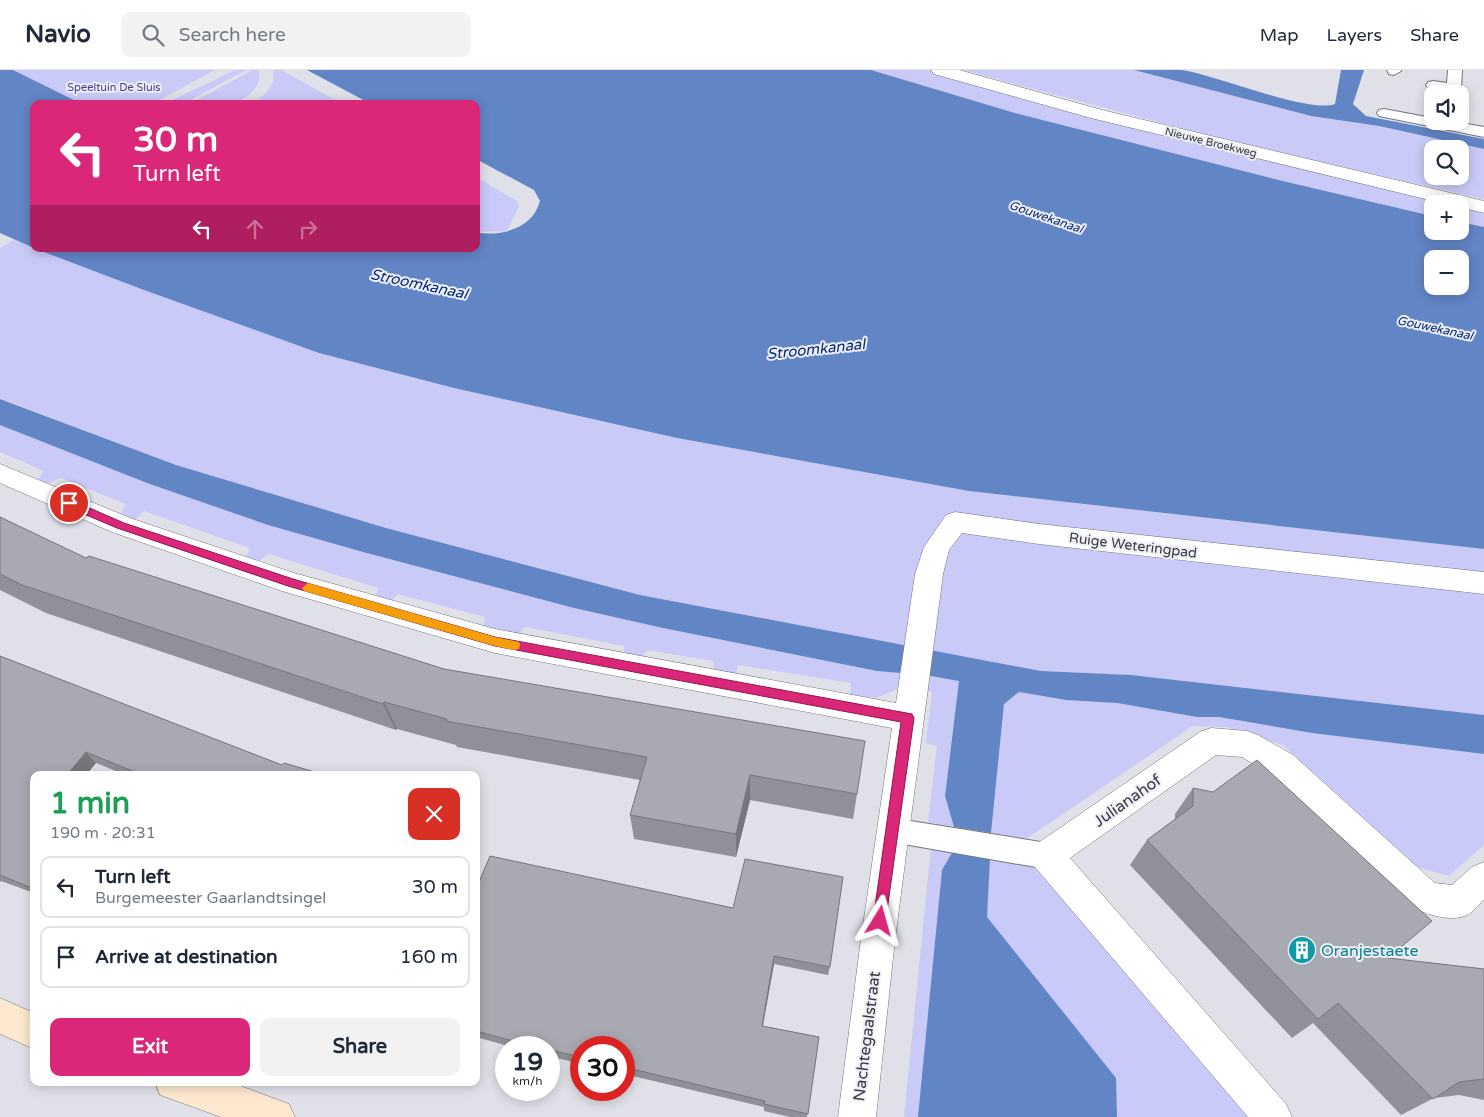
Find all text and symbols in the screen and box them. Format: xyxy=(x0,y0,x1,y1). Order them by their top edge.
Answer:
search box xyxy=(121,12,471,57)
text: Navio xyxy=(25,20,91,49)
icon: search xyxy=(139,21,167,49)
text: Search here xyxy=(179,24,286,46)
text: Map xyxy=(1260,24,1299,46)
text: Layers xyxy=(1327,24,1382,46)
text: Share xyxy=(1410,24,1459,46)
park label: Speeltuin De Sluis xyxy=(67,81,161,94)
map controls xyxy=(1424,85,1469,295)
button: sound xyxy=(1424,85,1469,130)
text: 30 m xyxy=(133,119,218,161)
icon: left xyxy=(50,120,115,185)
street label: Nieuwe Broekweg xyxy=(1163,125,1258,160)
button: search xyxy=(1424,140,1469,185)
text: Turn left xyxy=(133,161,221,187)
button: + xyxy=(1424,195,1469,240)
water label: Gouwekanaal xyxy=(1007,198,1087,237)
icon: left xyxy=(188,215,216,243)
icon: ahead xyxy=(241,215,269,243)
icon: right xyxy=(294,215,322,243)
button: − xyxy=(1424,250,1469,295)
water label: Stroomkanaal xyxy=(369,265,471,303)
water label: Gouwekanaal xyxy=(1396,313,1476,343)
water label: Stroomkanaal xyxy=(766,335,868,363)
pin xyxy=(48,482,90,524)
icon: arrive xyxy=(55,489,83,517)
street label: Ruige Weteringpad xyxy=(1068,529,1198,562)
street label: Julianahof xyxy=(1090,770,1166,831)
text: 1 min xyxy=(50,785,130,822)
button: close xyxy=(408,788,460,840)
text: 190 m · 20:31 xyxy=(50,823,156,843)
text: Turn left xyxy=(95,866,171,888)
icon: left xyxy=(52,873,80,901)
text: 30 m xyxy=(412,876,458,898)
text: Burgemeester Gaarlandtsingel xyxy=(95,888,326,908)
position arrow xyxy=(853,894,905,946)
building icon: Oranjestaete xyxy=(1287,935,1317,965)
place label: Oranjestaete xyxy=(1321,941,1419,961)
icon: arrive xyxy=(52,943,80,971)
text: Arrive at destination xyxy=(95,946,278,968)
text: 160 m xyxy=(400,946,458,968)
street label: Nachtegaalstraat xyxy=(849,970,885,1102)
button: Exit xyxy=(50,1018,250,1076)
button: Share xyxy=(260,1018,460,1076)
speed limit sign: 30 xyxy=(570,1036,635,1101)
text: 19 xyxy=(512,1047,543,1077)
text: km/h xyxy=(512,1074,543,1088)

